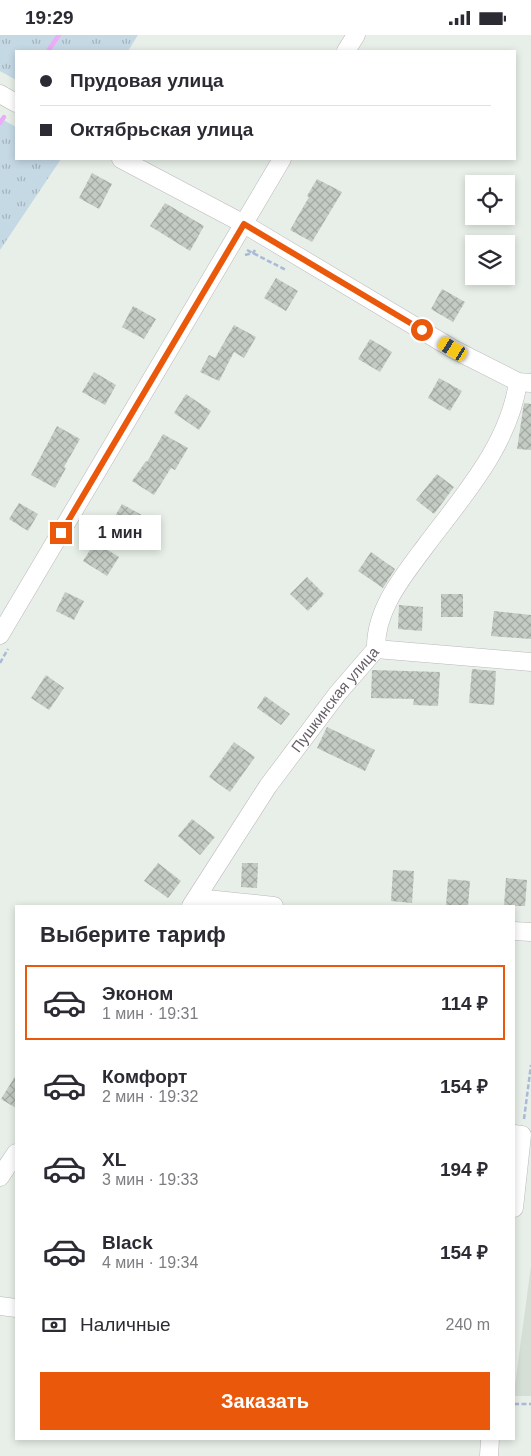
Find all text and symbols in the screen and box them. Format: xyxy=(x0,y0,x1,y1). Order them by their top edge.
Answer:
text: 19:29 xyxy=(25,7,74,28)
text: Прудовая улица xyxy=(70,70,224,91)
text: Октябрьская улица xyxy=(70,119,253,140)
map controls xyxy=(465,175,515,285)
button: locate xyxy=(465,175,515,225)
button: layers xyxy=(465,235,515,285)
route start xyxy=(411,319,433,341)
car xyxy=(436,335,469,363)
callout: 1 мин xyxy=(78,515,161,551)
route end xyxy=(50,522,72,544)
text: 1 мин xyxy=(98,524,142,541)
street label: Пушкинская улица xyxy=(288,643,382,755)
text: Выберите тариф xyxy=(40,922,226,947)
icon: car xyxy=(42,980,87,1025)
text: Эконом xyxy=(102,983,173,1004)
text: 114 ₽ xyxy=(441,993,488,1014)
text: 1 мин · 19:31 xyxy=(102,1005,198,1022)
icon: car xyxy=(42,1063,87,1108)
text: Комфорт xyxy=(102,1066,187,1087)
text: 154 ₽ xyxy=(440,1076,488,1097)
text: 2 мин · 19:32 xyxy=(102,1088,198,1105)
icon: car xyxy=(42,1146,87,1191)
text: XL xyxy=(102,1149,126,1170)
text: 194 ₽ xyxy=(440,1159,488,1180)
text: 3 мин · 19:33 xyxy=(102,1171,198,1188)
icon: car xyxy=(42,1229,87,1274)
text: Black xyxy=(102,1232,153,1253)
text: 154 ₽ xyxy=(440,1242,488,1263)
text: 4 мин · 19:34 xyxy=(102,1254,198,1271)
icon: cash xyxy=(40,1311,68,1339)
text: Наличные xyxy=(80,1314,171,1335)
text: 240 m xyxy=(446,1316,490,1333)
button: Заказать xyxy=(40,1372,490,1430)

